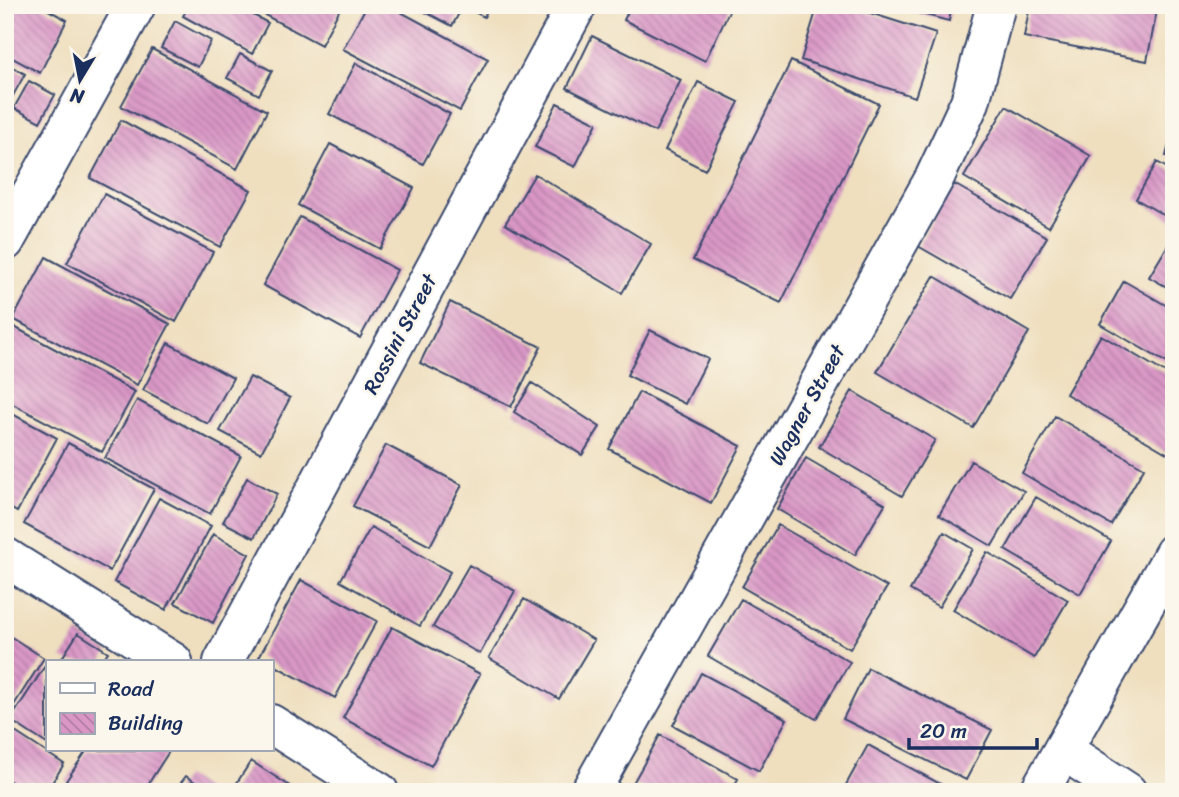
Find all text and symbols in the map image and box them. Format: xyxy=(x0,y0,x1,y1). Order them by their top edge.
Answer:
north arrow xyxy=(46,46,116,116)
text: N xyxy=(67,79,87,114)
street label: Rossini Street xyxy=(352,265,449,401)
street label: Wagner Street xyxy=(758,336,857,473)
legend xyxy=(46,660,273,752)
text: Road xyxy=(108,670,155,708)
text: Building xyxy=(108,704,184,742)
scale bar xyxy=(909,706,1037,750)
text: 20 m xyxy=(920,712,967,750)

